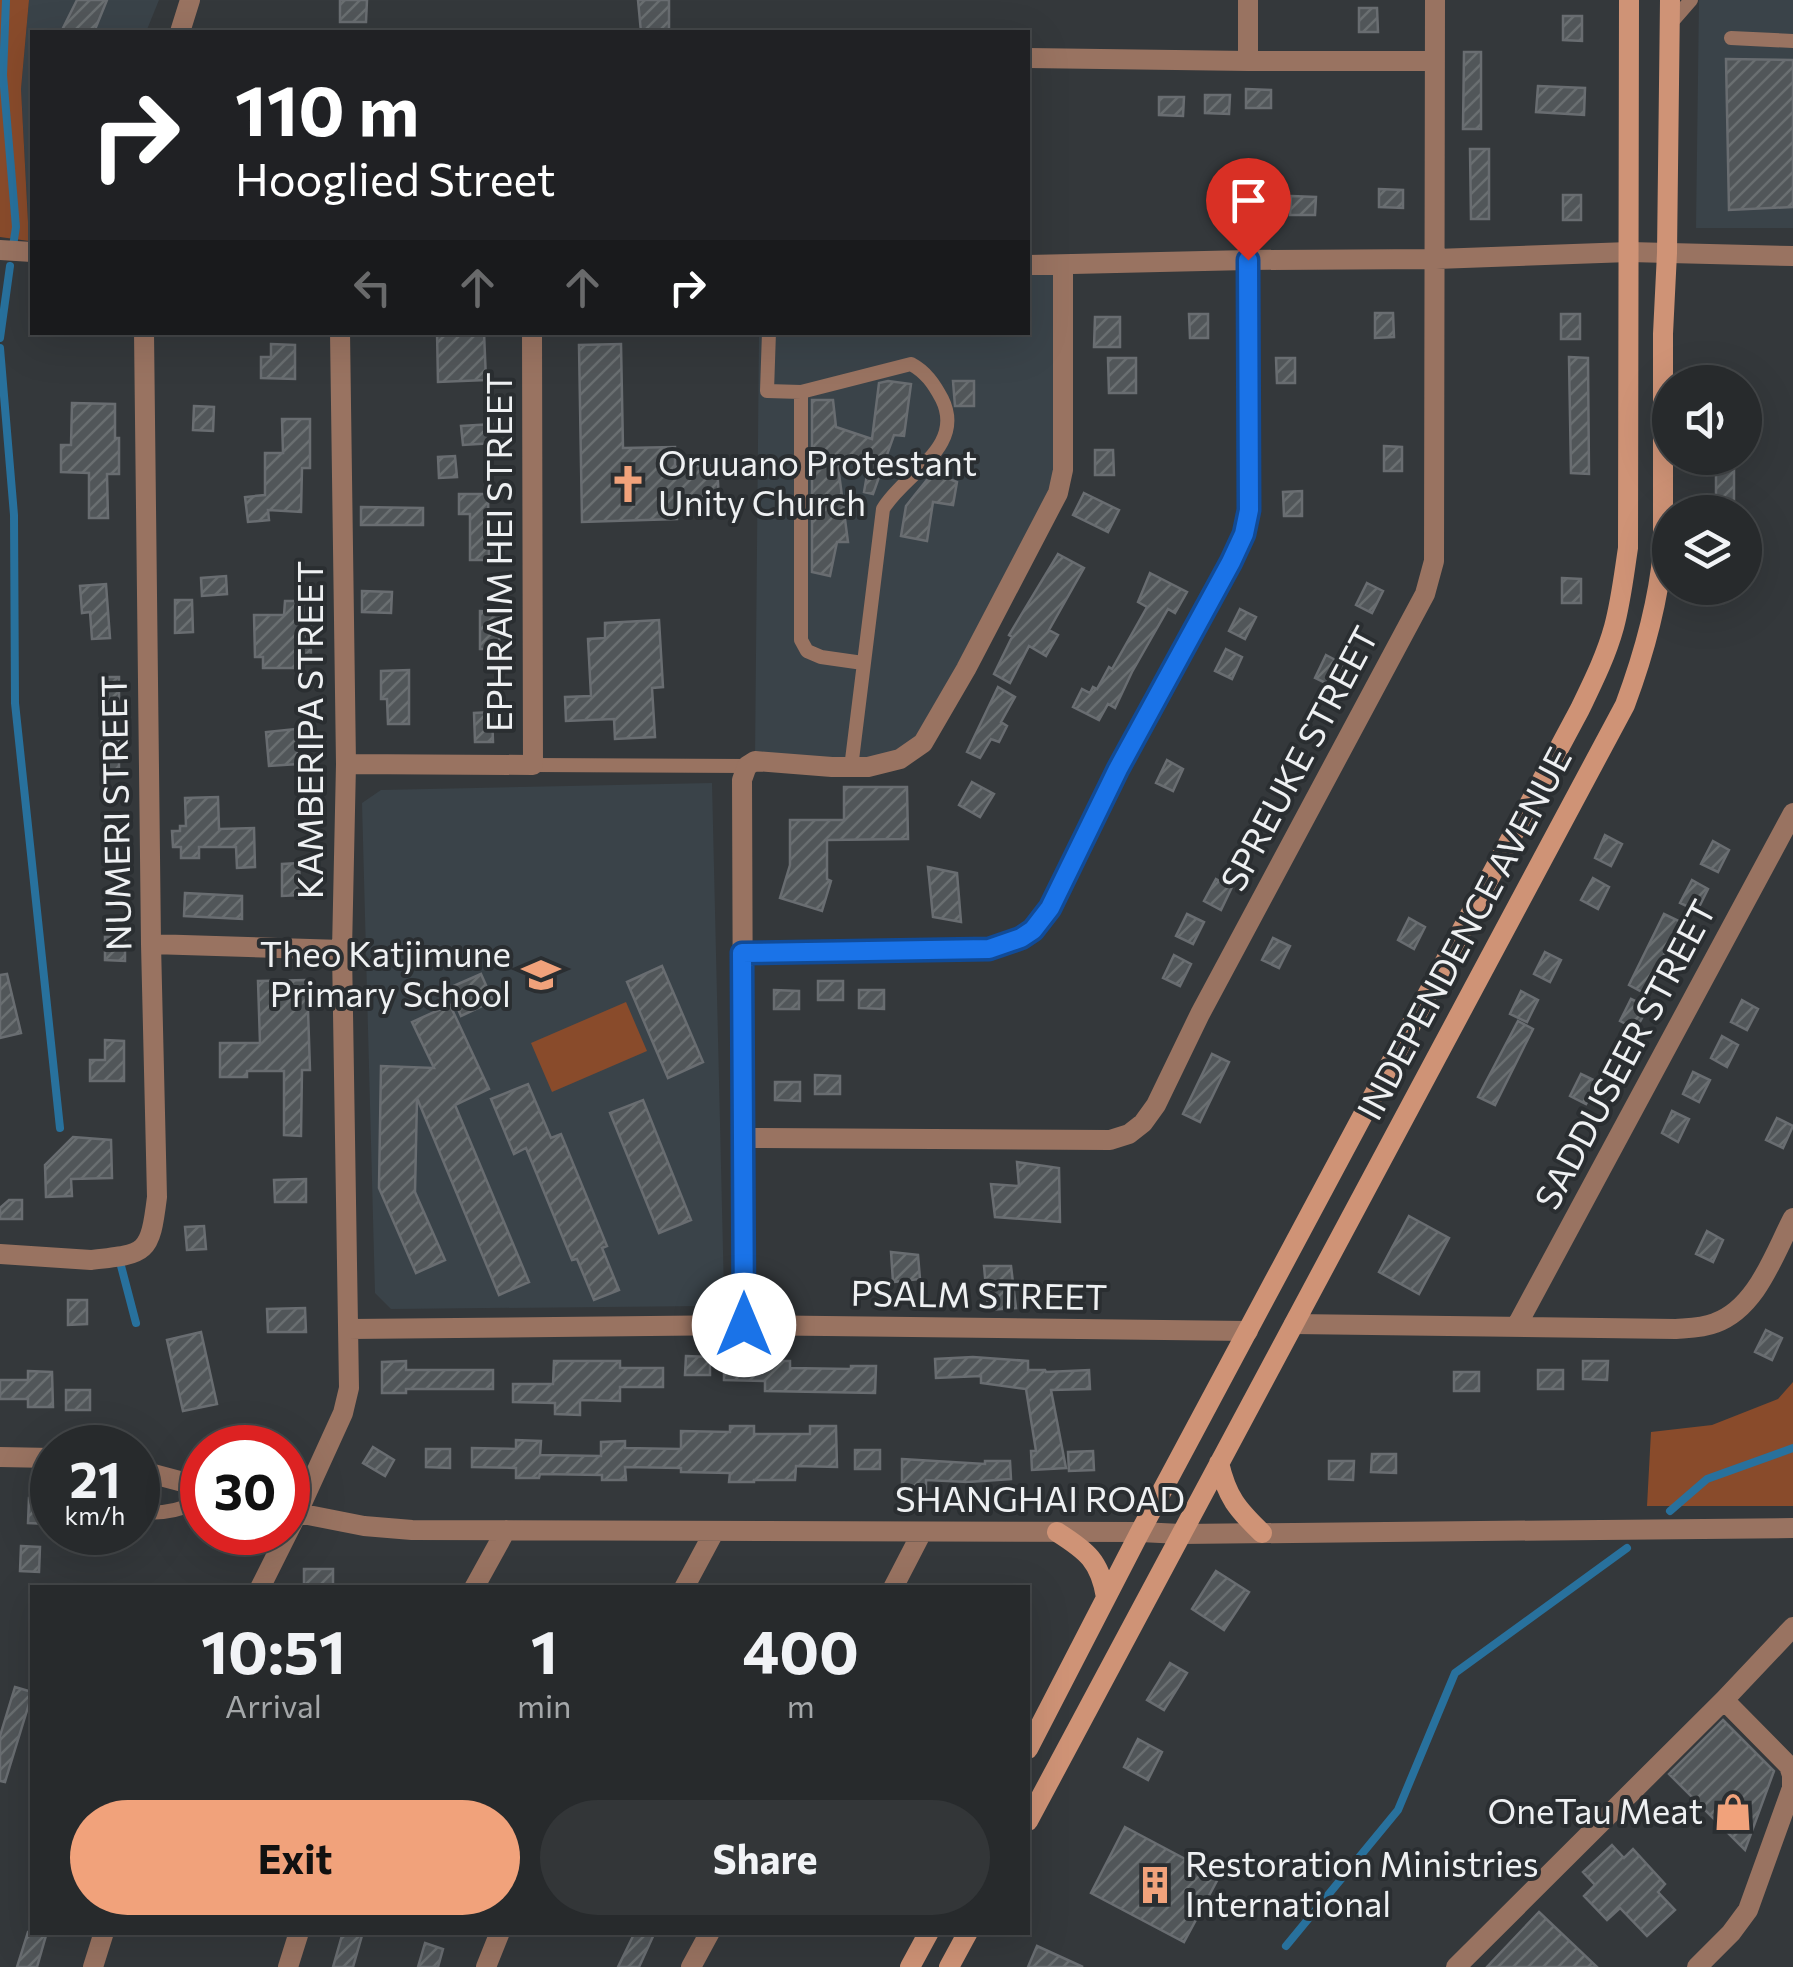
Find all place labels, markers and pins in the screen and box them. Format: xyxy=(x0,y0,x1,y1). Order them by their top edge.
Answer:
pin xyxy=(1206,158,1291,261)
place label: Oruuano Protestant Unity Church xyxy=(658,440,977,523)
church icon: Oruuano Protestant Unity Church xyxy=(607,463,649,505)
place label: Theo Katjimune Primary School xyxy=(260,931,511,1014)
school or university icon: Theo Katjimune Primary School xyxy=(520,954,562,996)
place label: OneTau Meat xyxy=(1487,1788,1703,1831)
shop icon: OneTau Meat xyxy=(1712,1791,1754,1833)
place label: Restoration Ministries International xyxy=(1185,1841,1539,1924)
building icon: Restoration Ministries International xyxy=(1134,1864,1176,1906)

